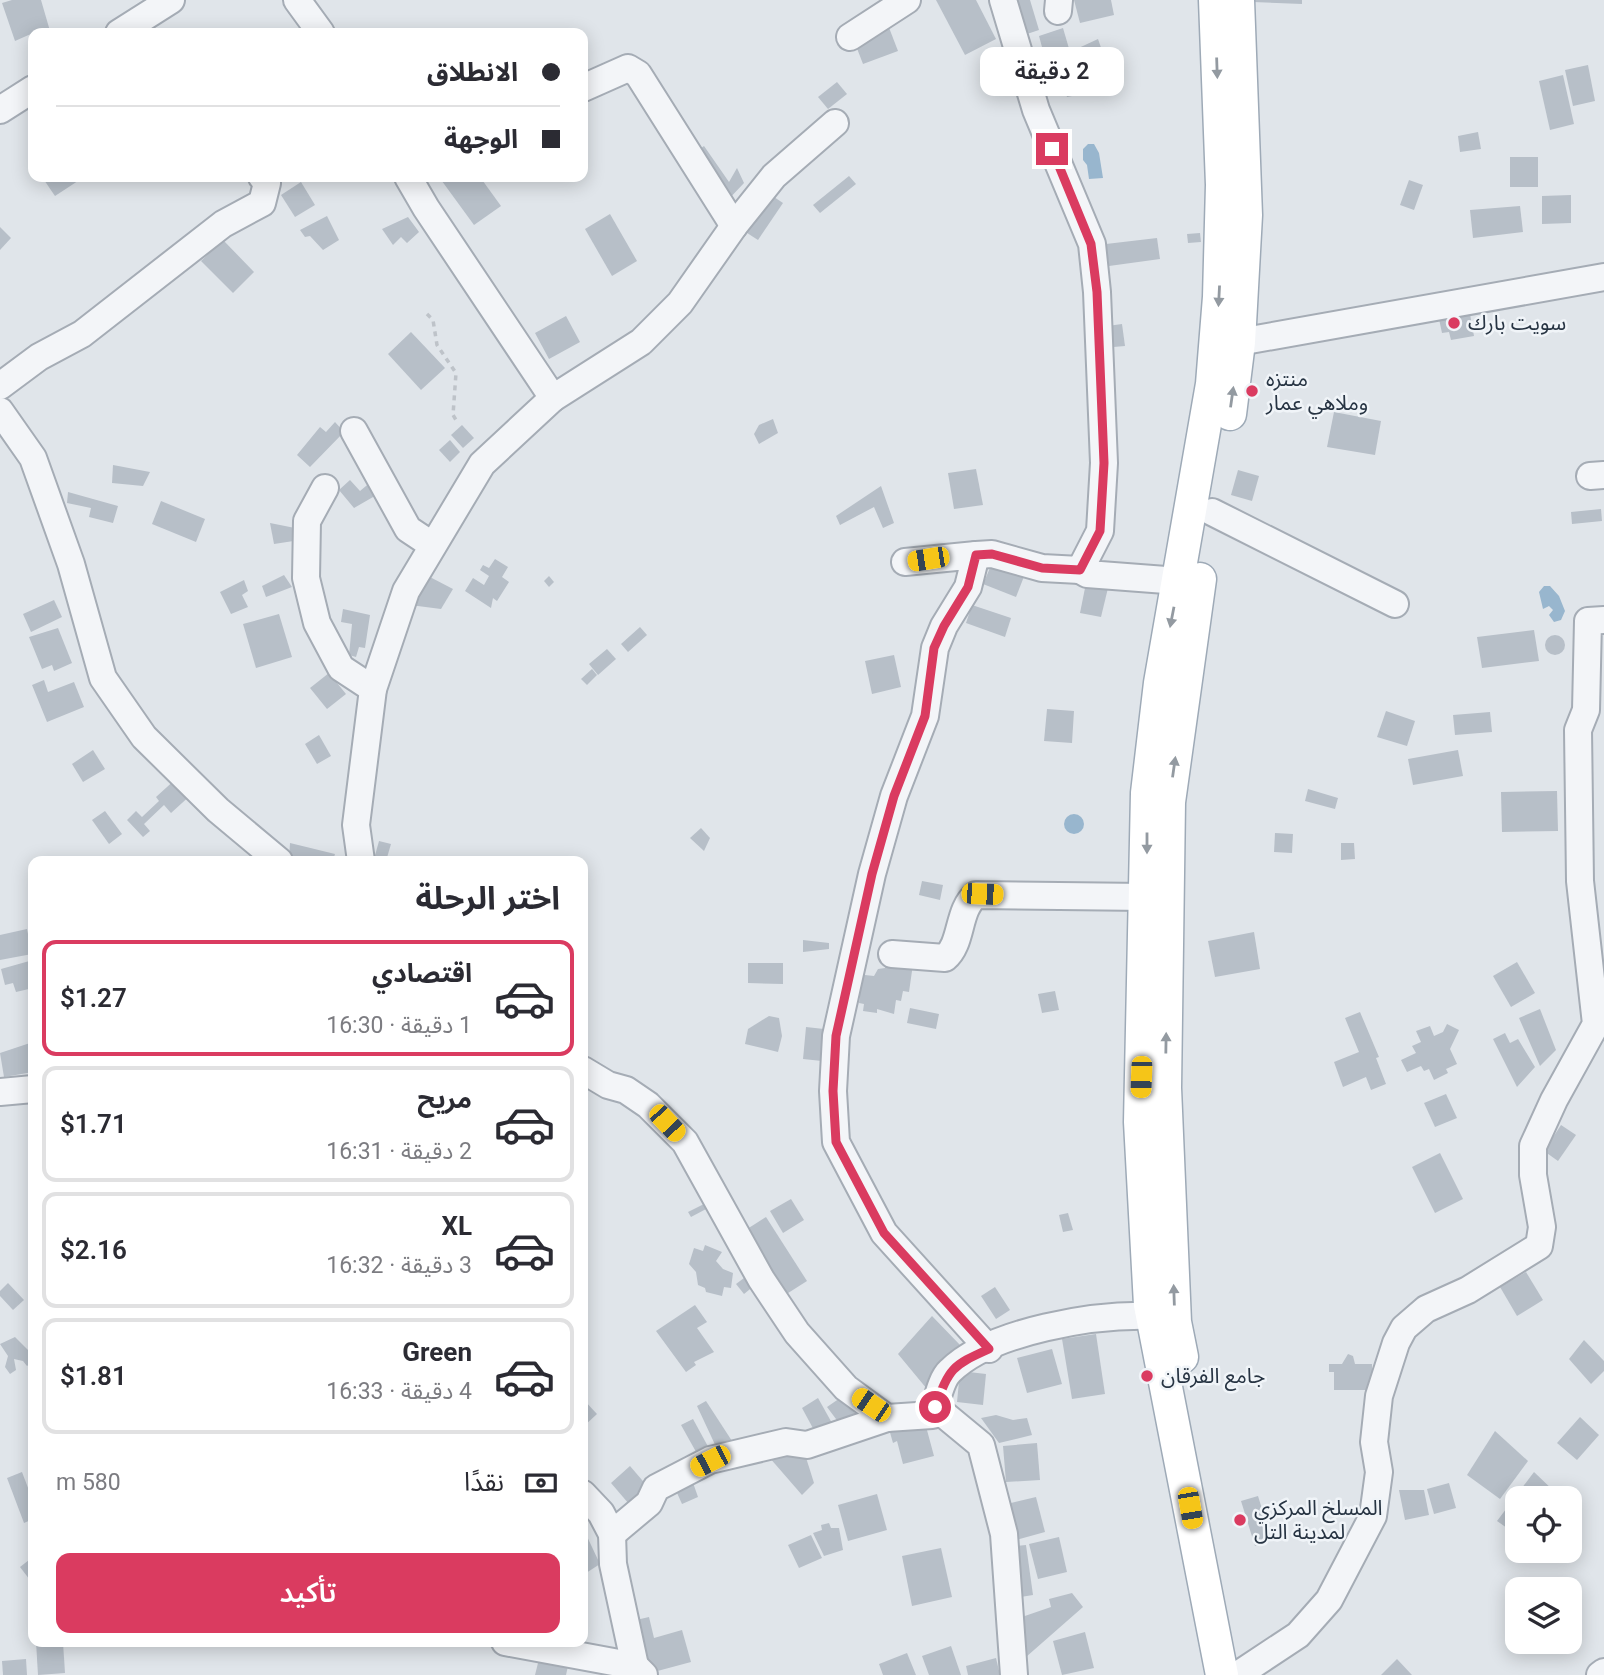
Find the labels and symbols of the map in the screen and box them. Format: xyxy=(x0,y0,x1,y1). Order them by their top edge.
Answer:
callout: 2 دقيقة xyxy=(980,47,1124,96)
one-way arrow xyxy=(1212,57,1223,79)
route end xyxy=(1036,133,1068,165)
one-way arrow xyxy=(1213,285,1224,307)
place label: سويت بارك xyxy=(1468,311,1566,335)
marker: سويت بارك xyxy=(1446,315,1462,331)
place label: منتزه وملاهي عمار xyxy=(1265,367,1368,419)
marker: منتزه وملاهي عمار xyxy=(1244,383,1260,399)
one-way arrow xyxy=(1227,386,1238,408)
car xyxy=(906,545,951,573)
one-way arrow xyxy=(1167,606,1178,628)
one-way arrow xyxy=(1169,755,1180,777)
one-way arrow xyxy=(1141,832,1153,854)
car xyxy=(961,883,1004,905)
one-way arrow xyxy=(1160,1031,1172,1053)
car xyxy=(1130,1056,1153,1098)
car xyxy=(645,1100,690,1146)
one-way arrow xyxy=(1169,1283,1180,1305)
place label: جامع الفرقان xyxy=(1161,1364,1265,1391)
marker: جامع الفرقان xyxy=(1139,1368,1155,1384)
car xyxy=(848,1385,895,1425)
route start xyxy=(919,1391,951,1423)
car xyxy=(687,1442,734,1480)
car xyxy=(1177,1485,1204,1531)
place label: المسلخ المركزي لمدينة التل xyxy=(1254,1496,1383,1544)
marker: المسلخ المركزي لمدينة التل xyxy=(1232,1512,1248,1528)

